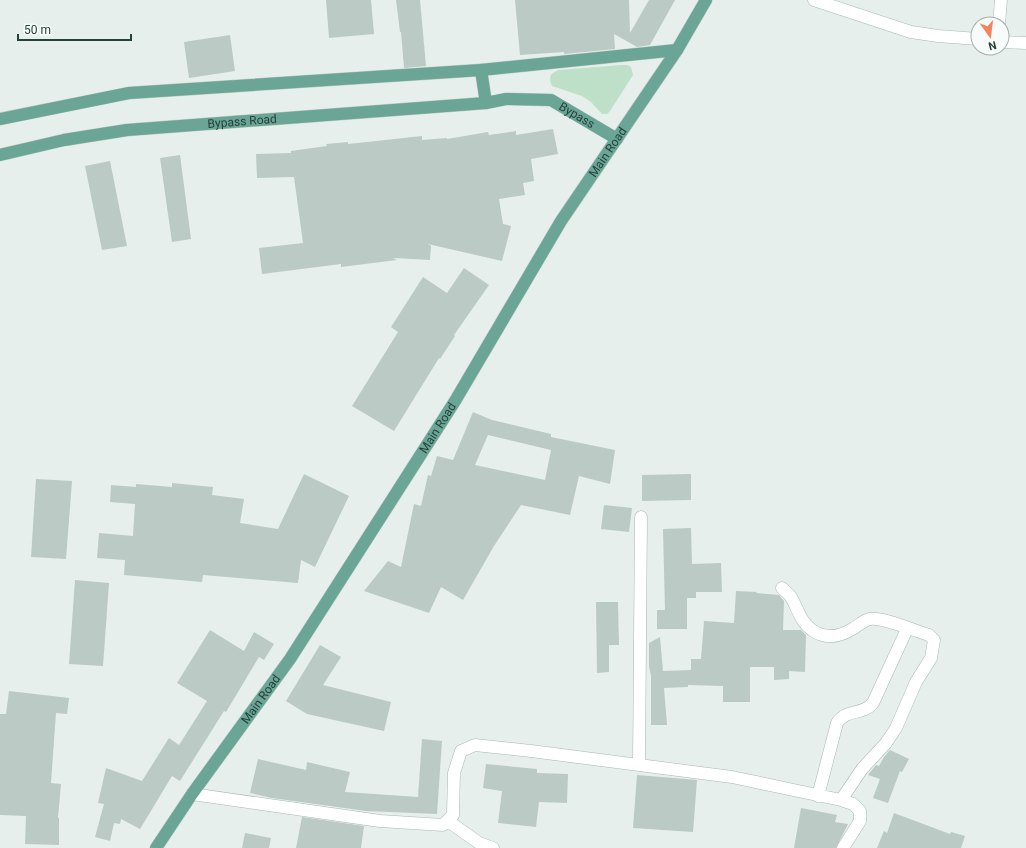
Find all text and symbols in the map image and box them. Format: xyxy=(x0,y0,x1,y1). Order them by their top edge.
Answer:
scale bar xyxy=(18,16,131,42)
north arrow xyxy=(970,16,1010,56)
text: 50 m xyxy=(24,23,51,37)
text: N xyxy=(987,38,998,53)
street label: Bypass xyxy=(557,99,597,131)
street label: Bypass Road xyxy=(207,112,277,131)
street label: Main Road xyxy=(586,125,629,180)
street label: Main Road xyxy=(416,400,459,456)
street label: Main Road xyxy=(238,672,283,726)

